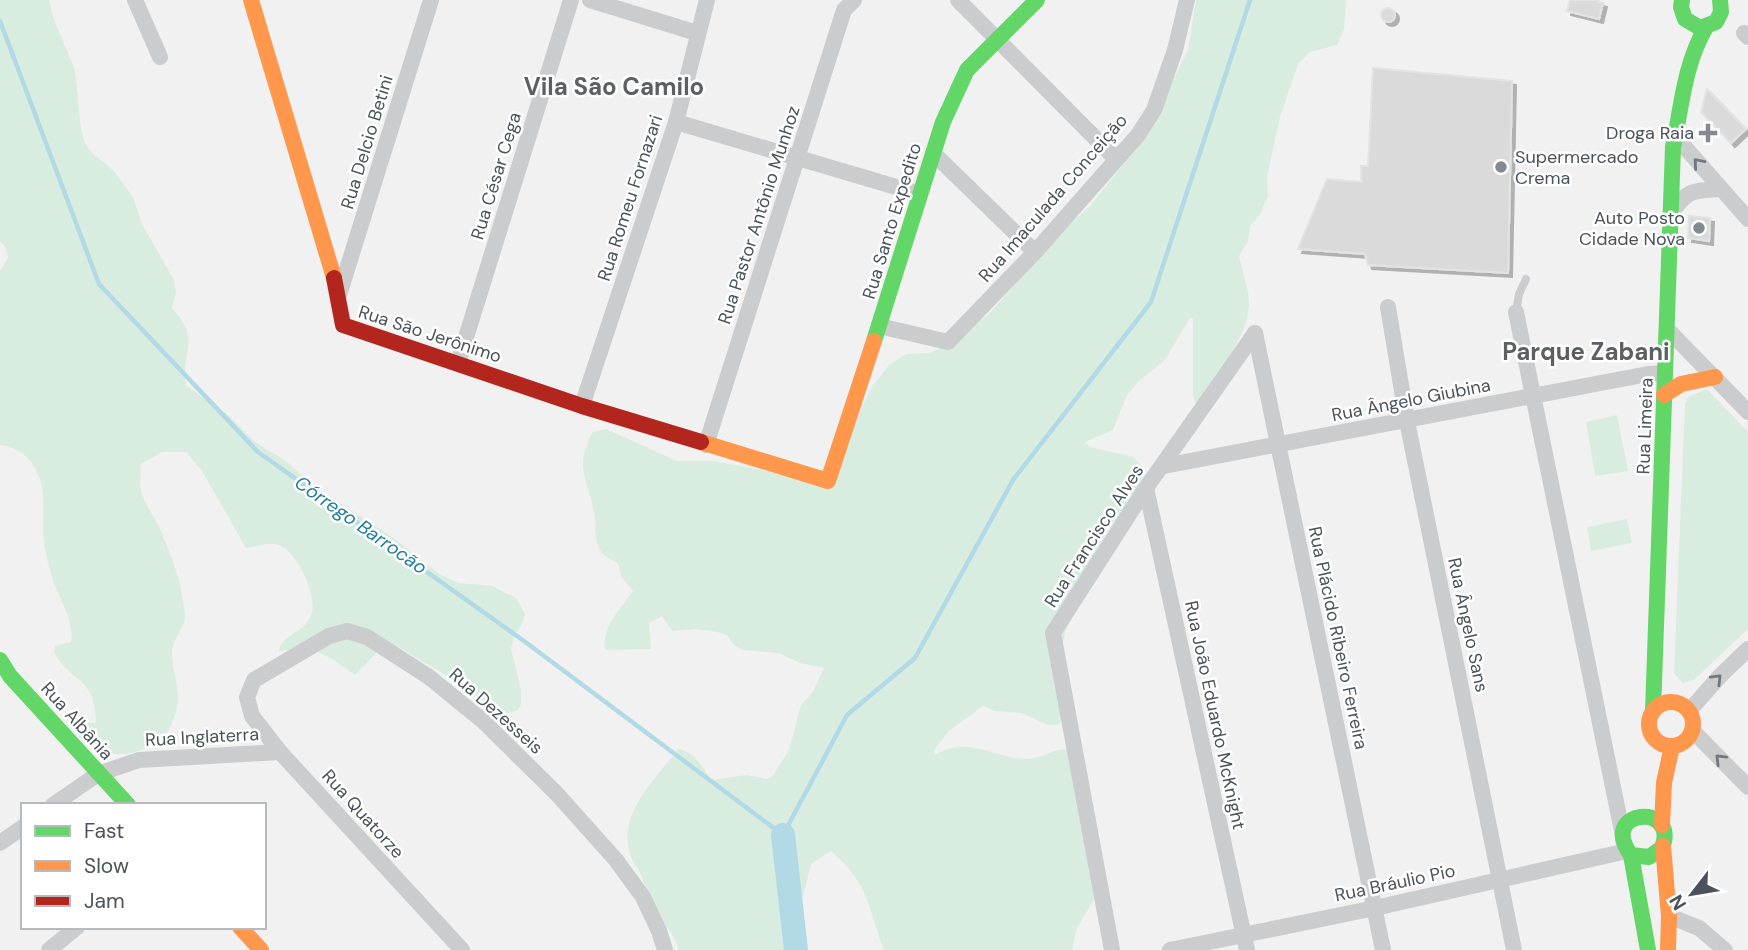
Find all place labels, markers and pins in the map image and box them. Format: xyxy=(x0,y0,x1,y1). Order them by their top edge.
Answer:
place label: Droga Raia xyxy=(1606,121,1694,145)
marker: Droga Raia xyxy=(1700,125,1716,141)
place label: Supermercado Crema xyxy=(1515,145,1639,190)
marker: Supermercado Crema xyxy=(1493,159,1509,175)
place label: Auto Posto Cidade Nova xyxy=(1579,206,1685,251)
marker: Auto Posto Cidade Nova xyxy=(1691,220,1707,236)

